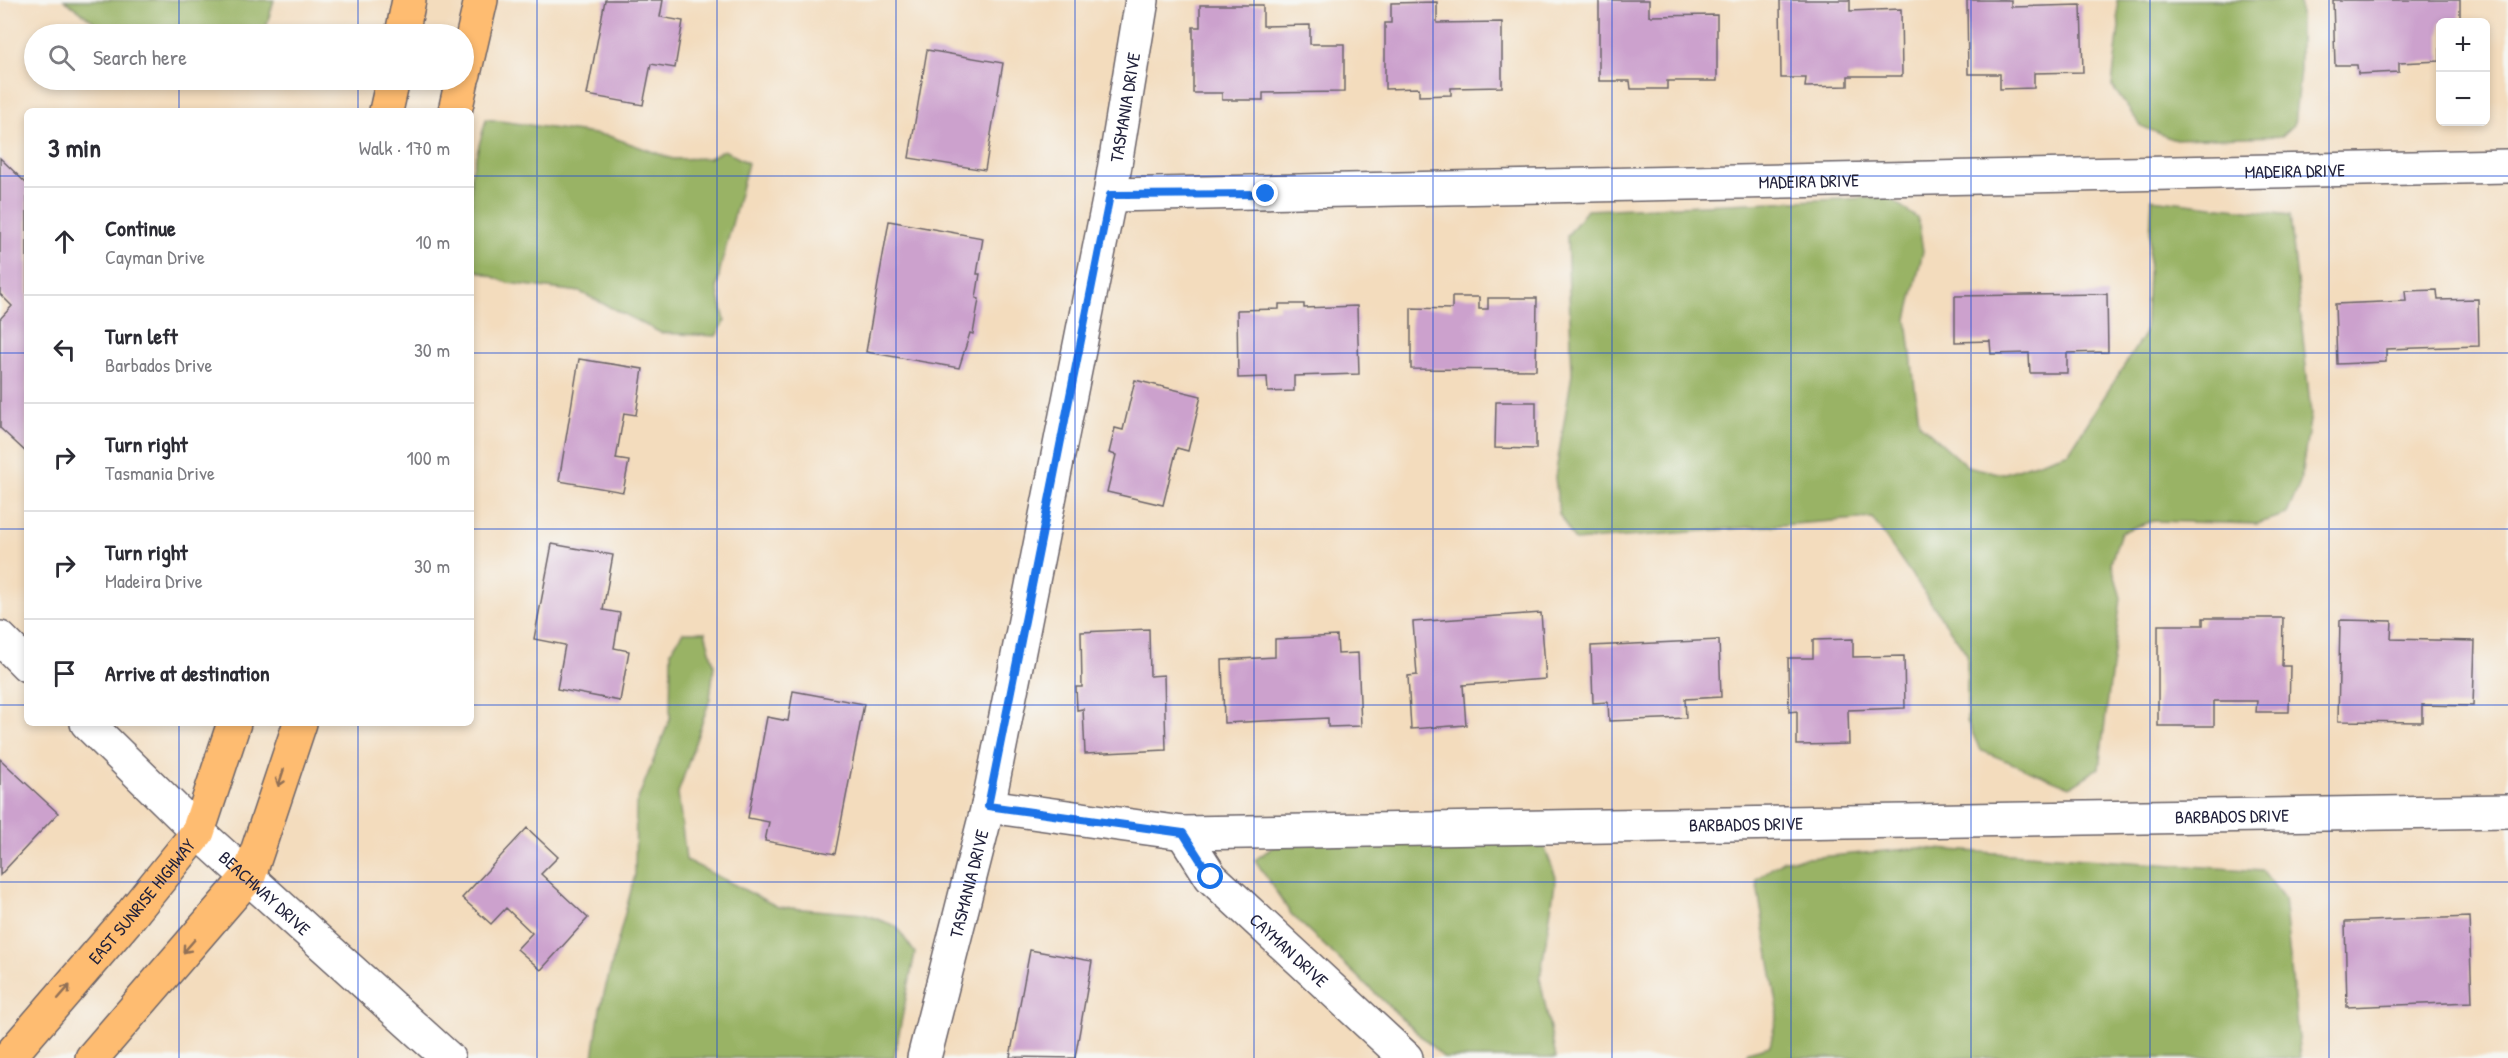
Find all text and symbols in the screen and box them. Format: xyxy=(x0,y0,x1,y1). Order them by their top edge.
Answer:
map controls xyxy=(2436,18,2490,126)
button: + xyxy=(2436,18,2490,72)
search box xyxy=(24,24,474,90)
icon: search xyxy=(45,41,78,74)
text: Search here xyxy=(93,42,187,72)
street label: TASMANIA DRIVE xyxy=(1103,50,1146,164)
button: − xyxy=(2436,72,2490,126)
text: 3 min xyxy=(48,130,101,165)
text: Walk · 170 m xyxy=(359,134,450,161)
street label: MADEIRA DRIVE xyxy=(2244,157,2345,184)
street label: MADEIRA DRIVE xyxy=(1758,167,1859,194)
route end xyxy=(1252,180,1278,206)
text: Continue xyxy=(105,213,176,243)
icon: ahead xyxy=(48,225,81,258)
text: 10 m xyxy=(416,228,450,255)
text: Cayman Drive xyxy=(105,243,205,270)
text: Turn left xyxy=(105,321,178,351)
icon: left xyxy=(48,333,81,366)
text: 30 m xyxy=(414,336,450,363)
text: Barbados Drive xyxy=(105,351,213,378)
text: Turn right xyxy=(105,429,188,459)
icon: right xyxy=(48,441,81,474)
text: 100 m xyxy=(407,444,450,471)
text: Tasmania Drive xyxy=(105,459,215,486)
text: Turn right xyxy=(105,537,188,567)
icon: right xyxy=(48,549,81,582)
text: 30 m xyxy=(414,552,450,579)
text: Madeira Drive xyxy=(105,567,203,594)
icon: arrive xyxy=(48,657,81,690)
text: Arrive at destination xyxy=(105,658,270,688)
one-way arrow xyxy=(275,769,286,787)
street label: BARBADOS DRIVE xyxy=(2175,802,2289,829)
street label: BARBADOS DRIVE xyxy=(1689,810,1803,837)
street label: TASMANIA DRIVE xyxy=(943,827,994,940)
street label: EAST SUNRISE HIGHWAY xyxy=(82,833,201,969)
street label: BEACHWAY DRIVE xyxy=(214,845,316,941)
route start xyxy=(1197,863,1223,889)
street label: CAYMAN DRIVE xyxy=(1245,907,1334,993)
one-way arrow xyxy=(182,938,195,954)
one-way arrow xyxy=(57,985,71,1000)

